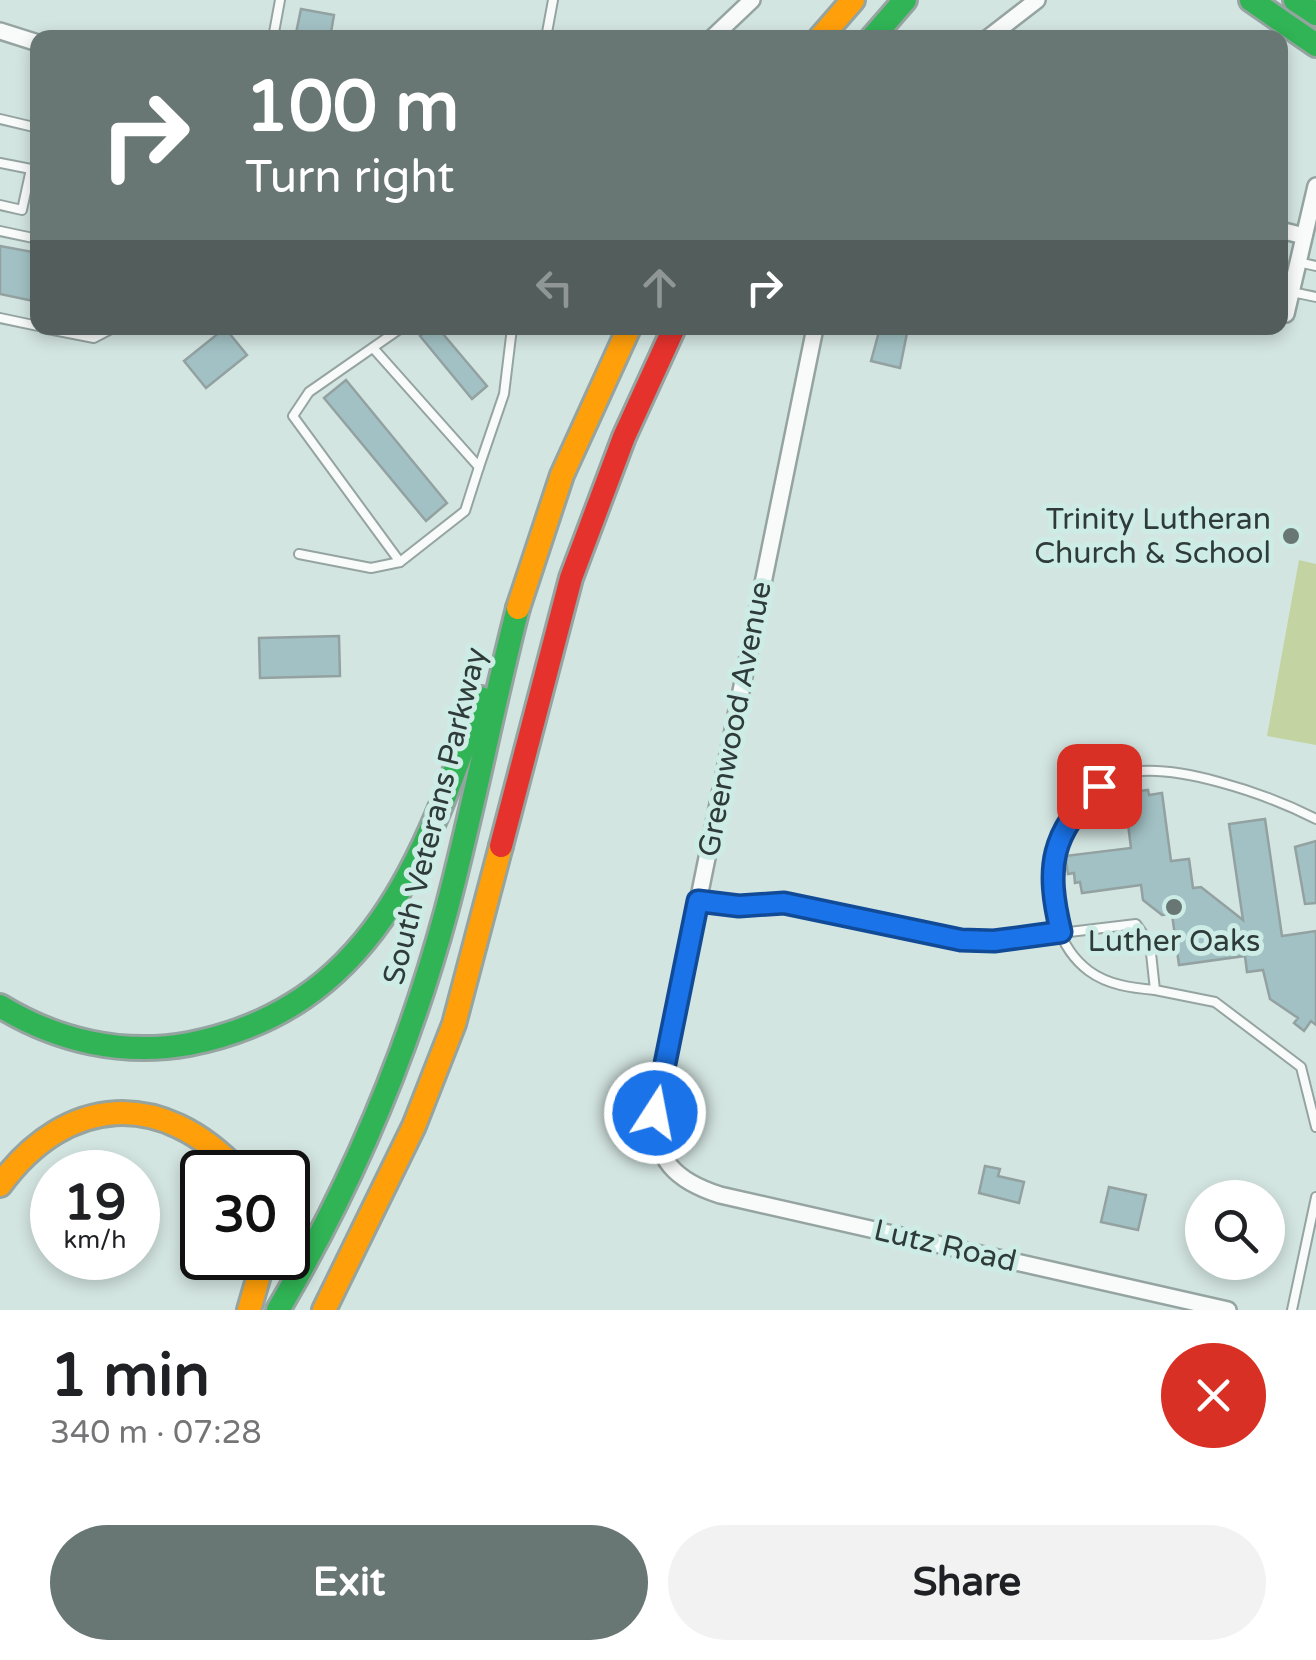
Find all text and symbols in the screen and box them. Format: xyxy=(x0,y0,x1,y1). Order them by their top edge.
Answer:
text: 100 m xyxy=(245,66,459,150)
icon: right xyxy=(80,70,210,200)
text: Turn right xyxy=(245,151,454,205)
icon: left xyxy=(527,260,582,315)
icon: ahead xyxy=(632,260,687,315)
icon: right xyxy=(737,260,792,315)
place label: Trinity Lutheran Church & School xyxy=(1034,501,1271,572)
marker: Trinity Lutheran Church & School xyxy=(1280,525,1302,547)
street label: Greenwood Avenue xyxy=(690,578,780,860)
street label: South Veterans Parkway xyxy=(375,644,495,988)
pin xyxy=(1057,744,1142,829)
icon: arrive xyxy=(1072,759,1127,814)
marker: Luther Oaks xyxy=(1163,896,1185,918)
place label: Luther Oaks xyxy=(1087,923,1261,960)
position arrow xyxy=(603,1061,707,1165)
speed limit sign: 30 xyxy=(180,1150,310,1280)
text: 19 xyxy=(64,1173,126,1233)
map controls xyxy=(1185,1180,1285,1280)
button: search xyxy=(1185,1180,1285,1280)
street label: Lutz Road xyxy=(870,1212,1020,1280)
text: km/h xyxy=(64,1225,126,1255)
text: 1 min xyxy=(50,1340,210,1412)
button: close xyxy=(1161,1343,1266,1448)
text: 340 m · 07:28 xyxy=(50,1414,262,1452)
button: Exit xyxy=(50,1525,648,1640)
button: Share xyxy=(668,1525,1266,1640)

